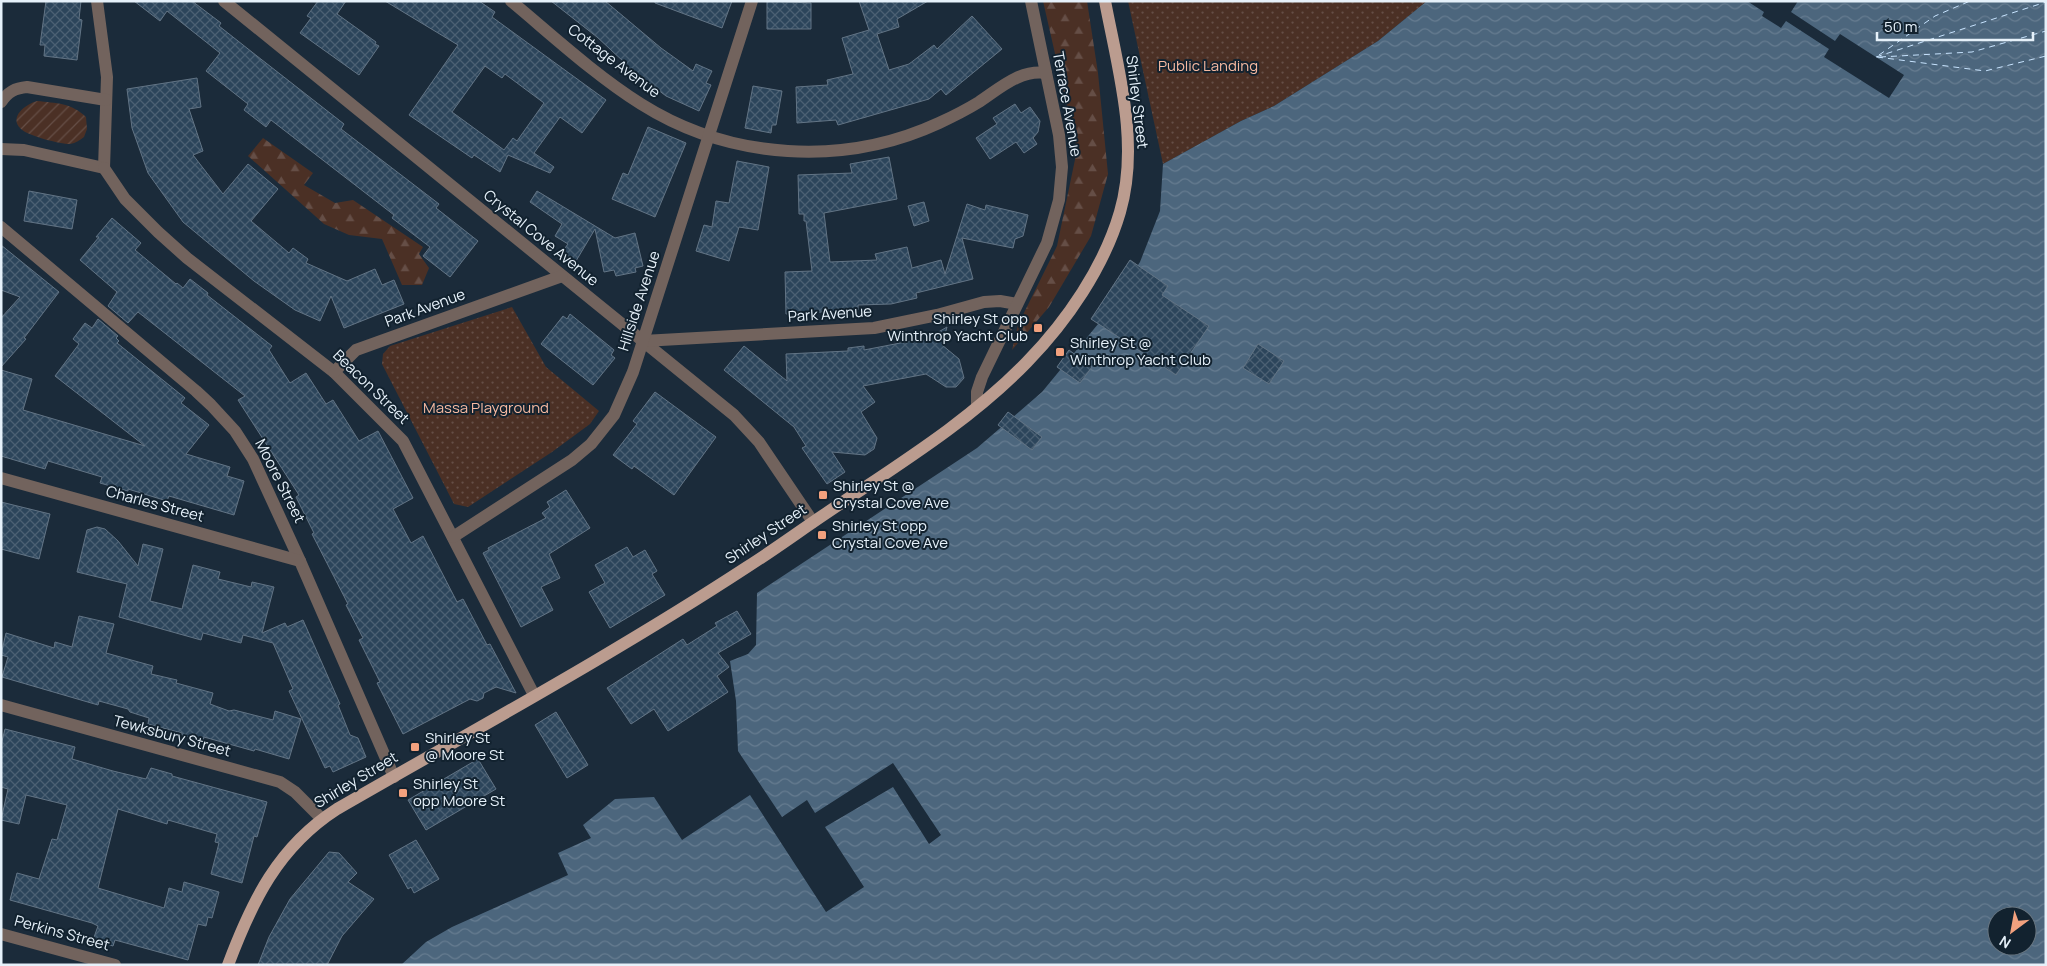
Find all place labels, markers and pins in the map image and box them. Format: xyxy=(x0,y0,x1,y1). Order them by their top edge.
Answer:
place label: Shirley St opp Winthrop Yacht Club xyxy=(887,308,1028,346)
marker: Shirley St opp Winthrop Yacht Club xyxy=(1032,322,1044,334)
place label: Shirley St @ Winthrop Yacht Club xyxy=(1070,332,1211,370)
marker: Shirley St @ Winthrop Yacht Club xyxy=(1054,346,1066,358)
place label: Shirley St @ Crystal Cove Ave xyxy=(833,475,949,513)
marker: Shirley St @ Crystal Cove Ave xyxy=(817,489,829,501)
place label: Shirley St opp Crystal Cove Ave xyxy=(832,515,948,553)
marker: Shirley St opp Crystal Cove Ave xyxy=(816,529,828,541)
place label: Shirley St @ Moore St xyxy=(425,727,504,765)
marker: Shirley St @ Moore St xyxy=(409,741,421,753)
place label: Shirley St opp Moore St xyxy=(413,773,505,811)
marker: Shirley St opp Moore St xyxy=(397,787,409,799)

